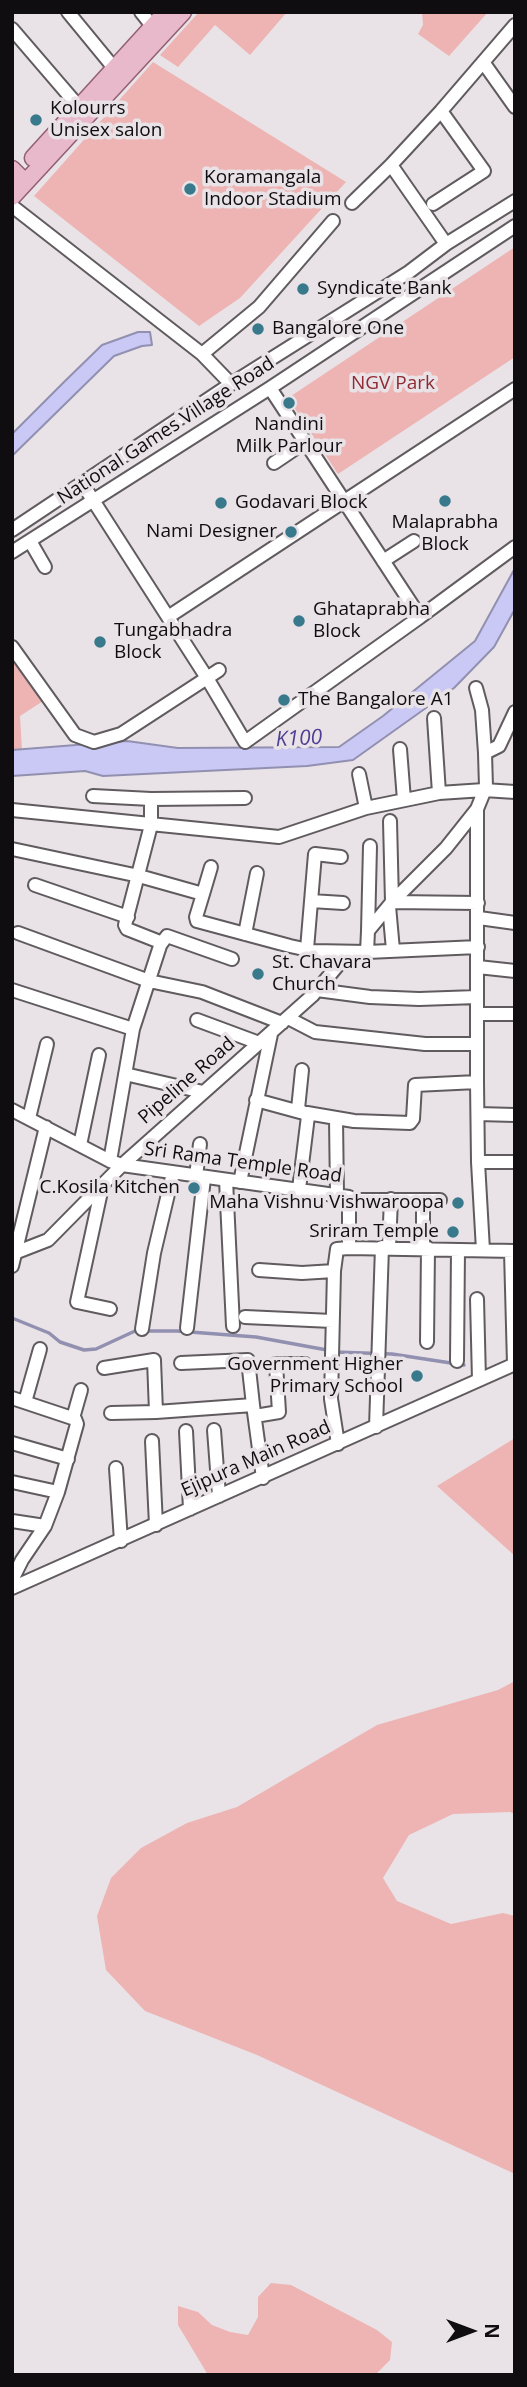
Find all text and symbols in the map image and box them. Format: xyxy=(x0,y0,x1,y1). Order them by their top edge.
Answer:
place label: Kolourrs Unisex salon xyxy=(50,98,162,142)
marker: Kolourrs Unisex salon xyxy=(28,112,44,128)
place label: Koramangala Indoor Stadium xyxy=(204,167,342,211)
marker: Koramangala Indoor Stadium xyxy=(182,181,198,197)
place label: Syndicate Bank xyxy=(317,278,452,300)
marker: Syndicate Bank xyxy=(295,281,311,297)
place label: Bangalore One xyxy=(272,318,404,340)
marker: Bangalore One xyxy=(250,321,266,337)
street label: National Games Village Road xyxy=(53,352,279,510)
park label: NGV Park xyxy=(351,373,435,395)
marker: Nandini Milk Parlour xyxy=(281,395,297,411)
place label: Nandini Milk Parlour xyxy=(236,414,342,458)
place label: Godavari Block xyxy=(235,492,368,514)
marker: Malaprabha Block xyxy=(437,493,453,509)
marker: Godavari Block xyxy=(213,495,229,511)
place label: Malaprabha Block xyxy=(392,512,498,556)
place label: Nami Designer xyxy=(146,521,277,543)
marker: Nami Designer xyxy=(283,524,299,540)
place label: Ghataprabha Block xyxy=(313,599,430,643)
marker: Ghataprabha Block xyxy=(291,613,307,629)
place label: Tungabhadra Block xyxy=(114,620,232,664)
marker: Tungabhadra Block xyxy=(92,634,108,650)
place label: The Bangalore A1 xyxy=(298,689,454,711)
marker: The Bangalore A1 xyxy=(276,692,292,708)
water label: K100 xyxy=(275,725,323,753)
place label: St. Chavara Church xyxy=(272,952,372,996)
marker: St. Chavara Church xyxy=(250,966,266,982)
street label: Pipeline Road xyxy=(134,1033,240,1129)
street label: Sri Rama Temple Road xyxy=(143,1138,343,1188)
place label: C.Kosila Kitchen xyxy=(40,1177,180,1199)
marker: C.Kosila Kitchen xyxy=(186,1180,202,1196)
place label: Maha Vishnu Vishwaroopa xyxy=(209,1192,444,1214)
marker: Maha Vishnu Vishwaroopa xyxy=(450,1195,466,1211)
place label: Sriram Temple xyxy=(309,1221,439,1243)
marker: Sriram Temple xyxy=(445,1224,461,1240)
place label: Government Higher Primary School xyxy=(227,1354,403,1398)
marker: Government Higher Primary School xyxy=(409,1368,425,1384)
street label: Ejipura Main Road xyxy=(178,1416,334,1502)
north arrow xyxy=(436,2296,506,2366)
text: N xyxy=(479,2323,505,2339)

